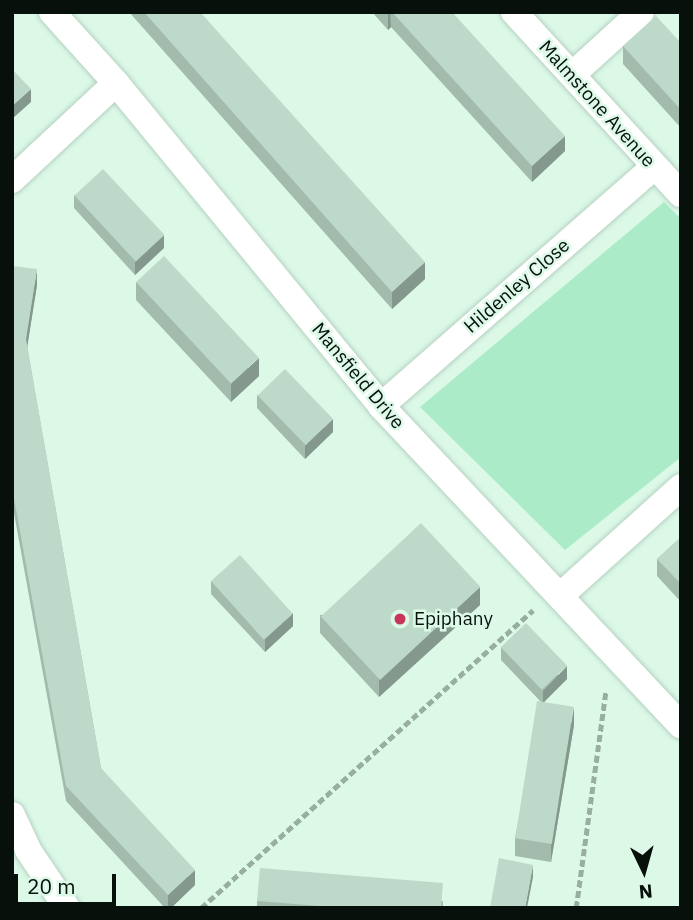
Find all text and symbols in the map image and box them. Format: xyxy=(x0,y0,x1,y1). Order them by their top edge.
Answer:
street label: Malmstone Avenue xyxy=(534,36,660,172)
street label: Hildenley Close xyxy=(460,234,574,338)
street label: Mansfield Drive xyxy=(307,318,409,434)
place label: Epiphany xyxy=(414,608,493,630)
marker: Epiphany xyxy=(392,611,408,627)
north arrow xyxy=(609,836,679,906)
scale bar xyxy=(18,860,119,904)
text: 20 m xyxy=(27,872,76,900)
text: N xyxy=(638,879,654,904)

